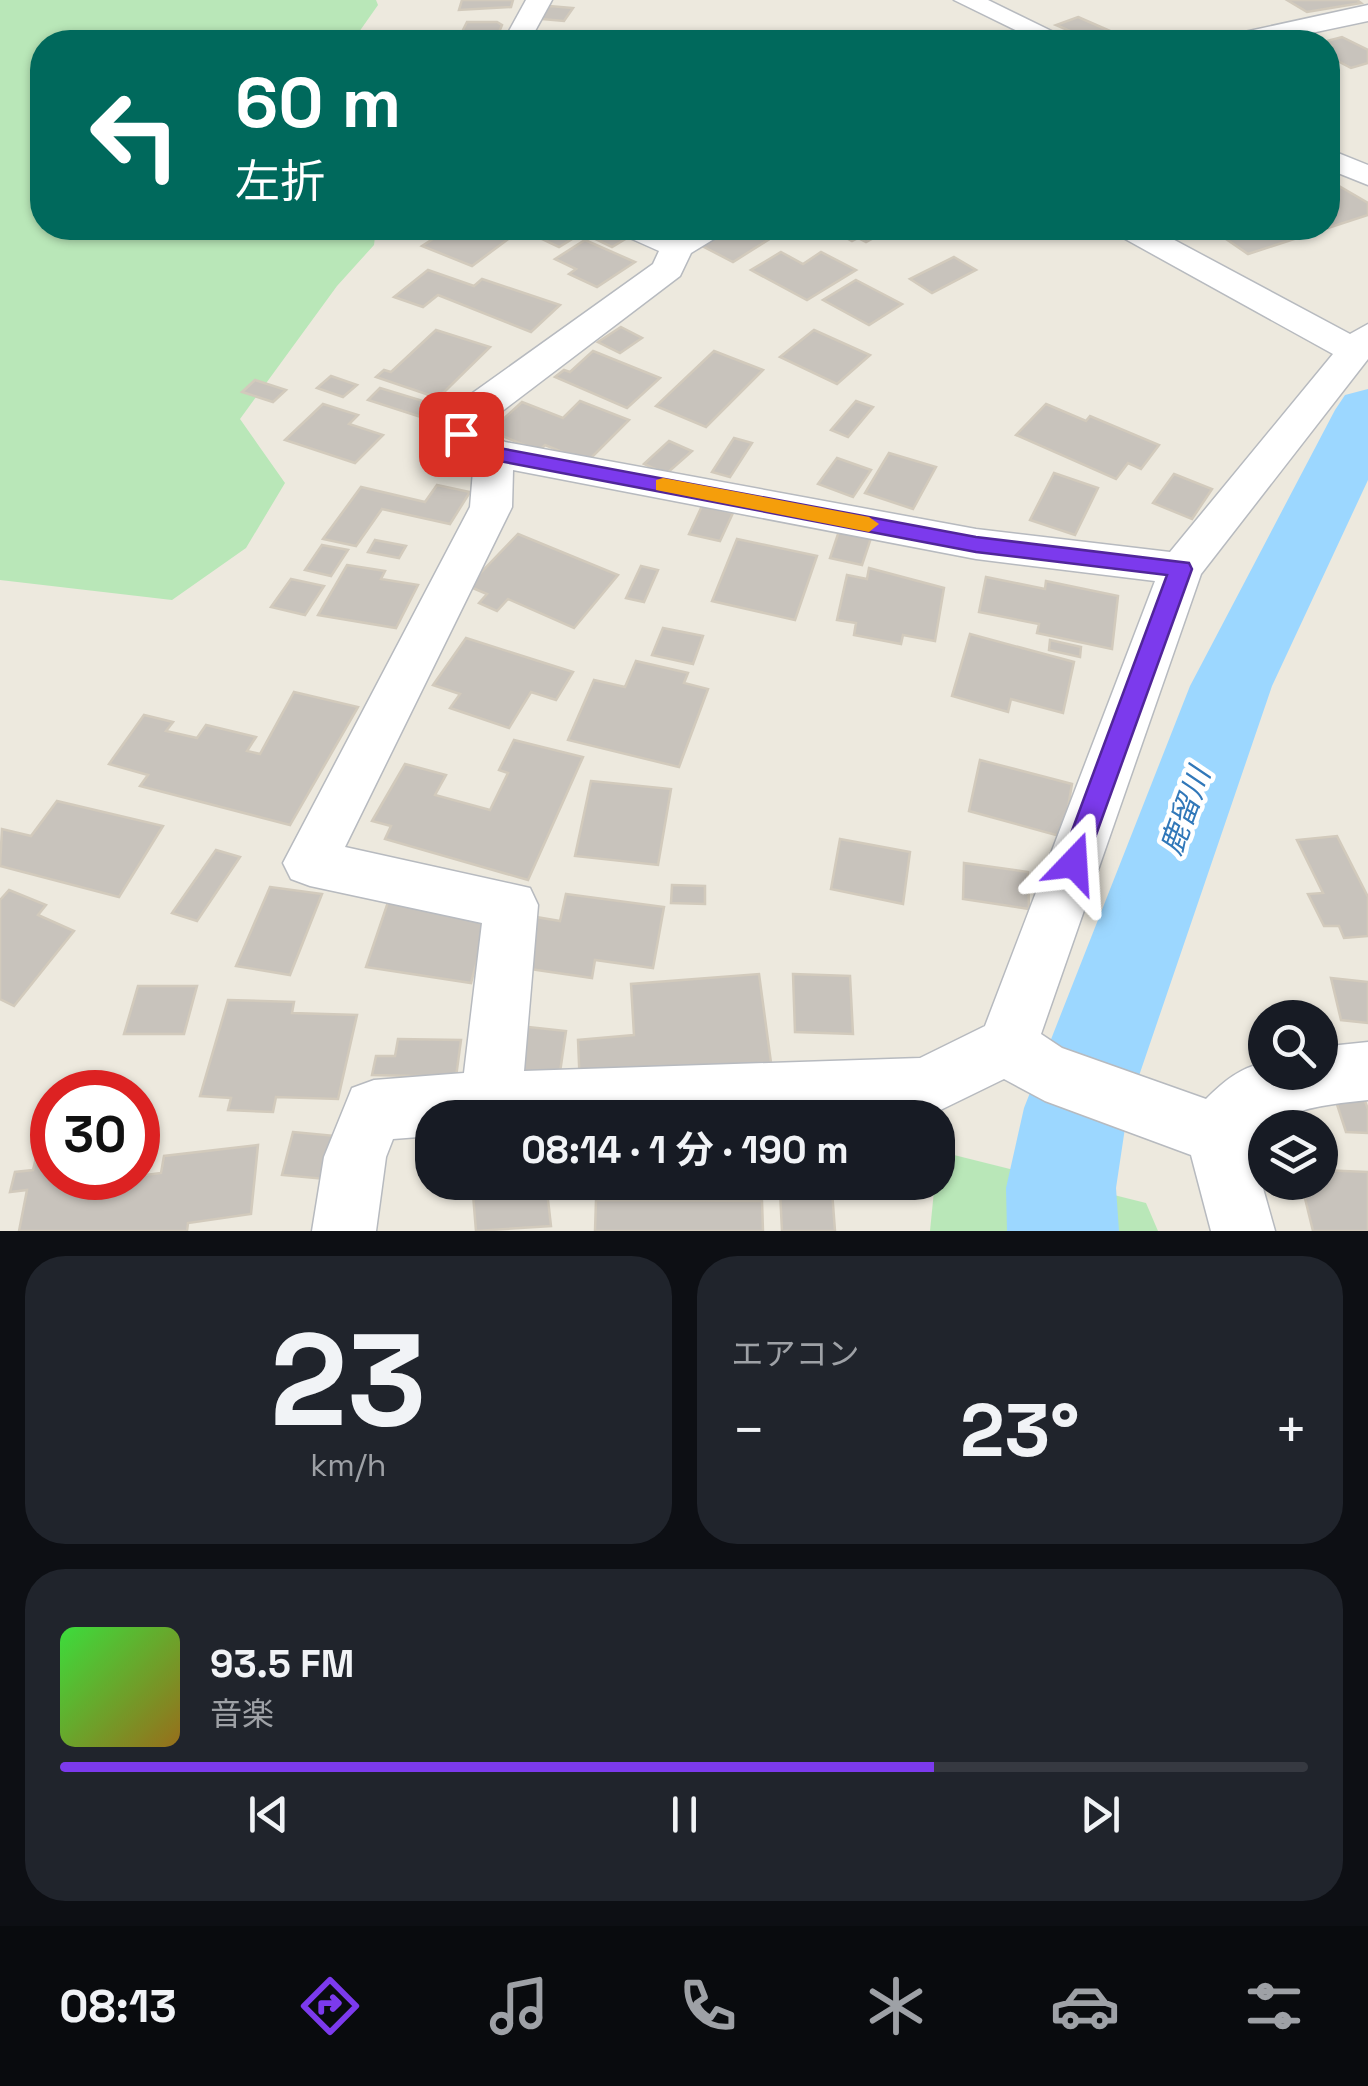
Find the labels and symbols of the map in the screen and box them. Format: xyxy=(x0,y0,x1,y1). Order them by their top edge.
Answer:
pin xyxy=(419,392,504,477)
water label: 鹿留川 xyxy=(1151,759,1220,860)
position arrow xyxy=(1022,811,1126,915)
speed limit sign: 30 xyxy=(30,1070,160,1200)

